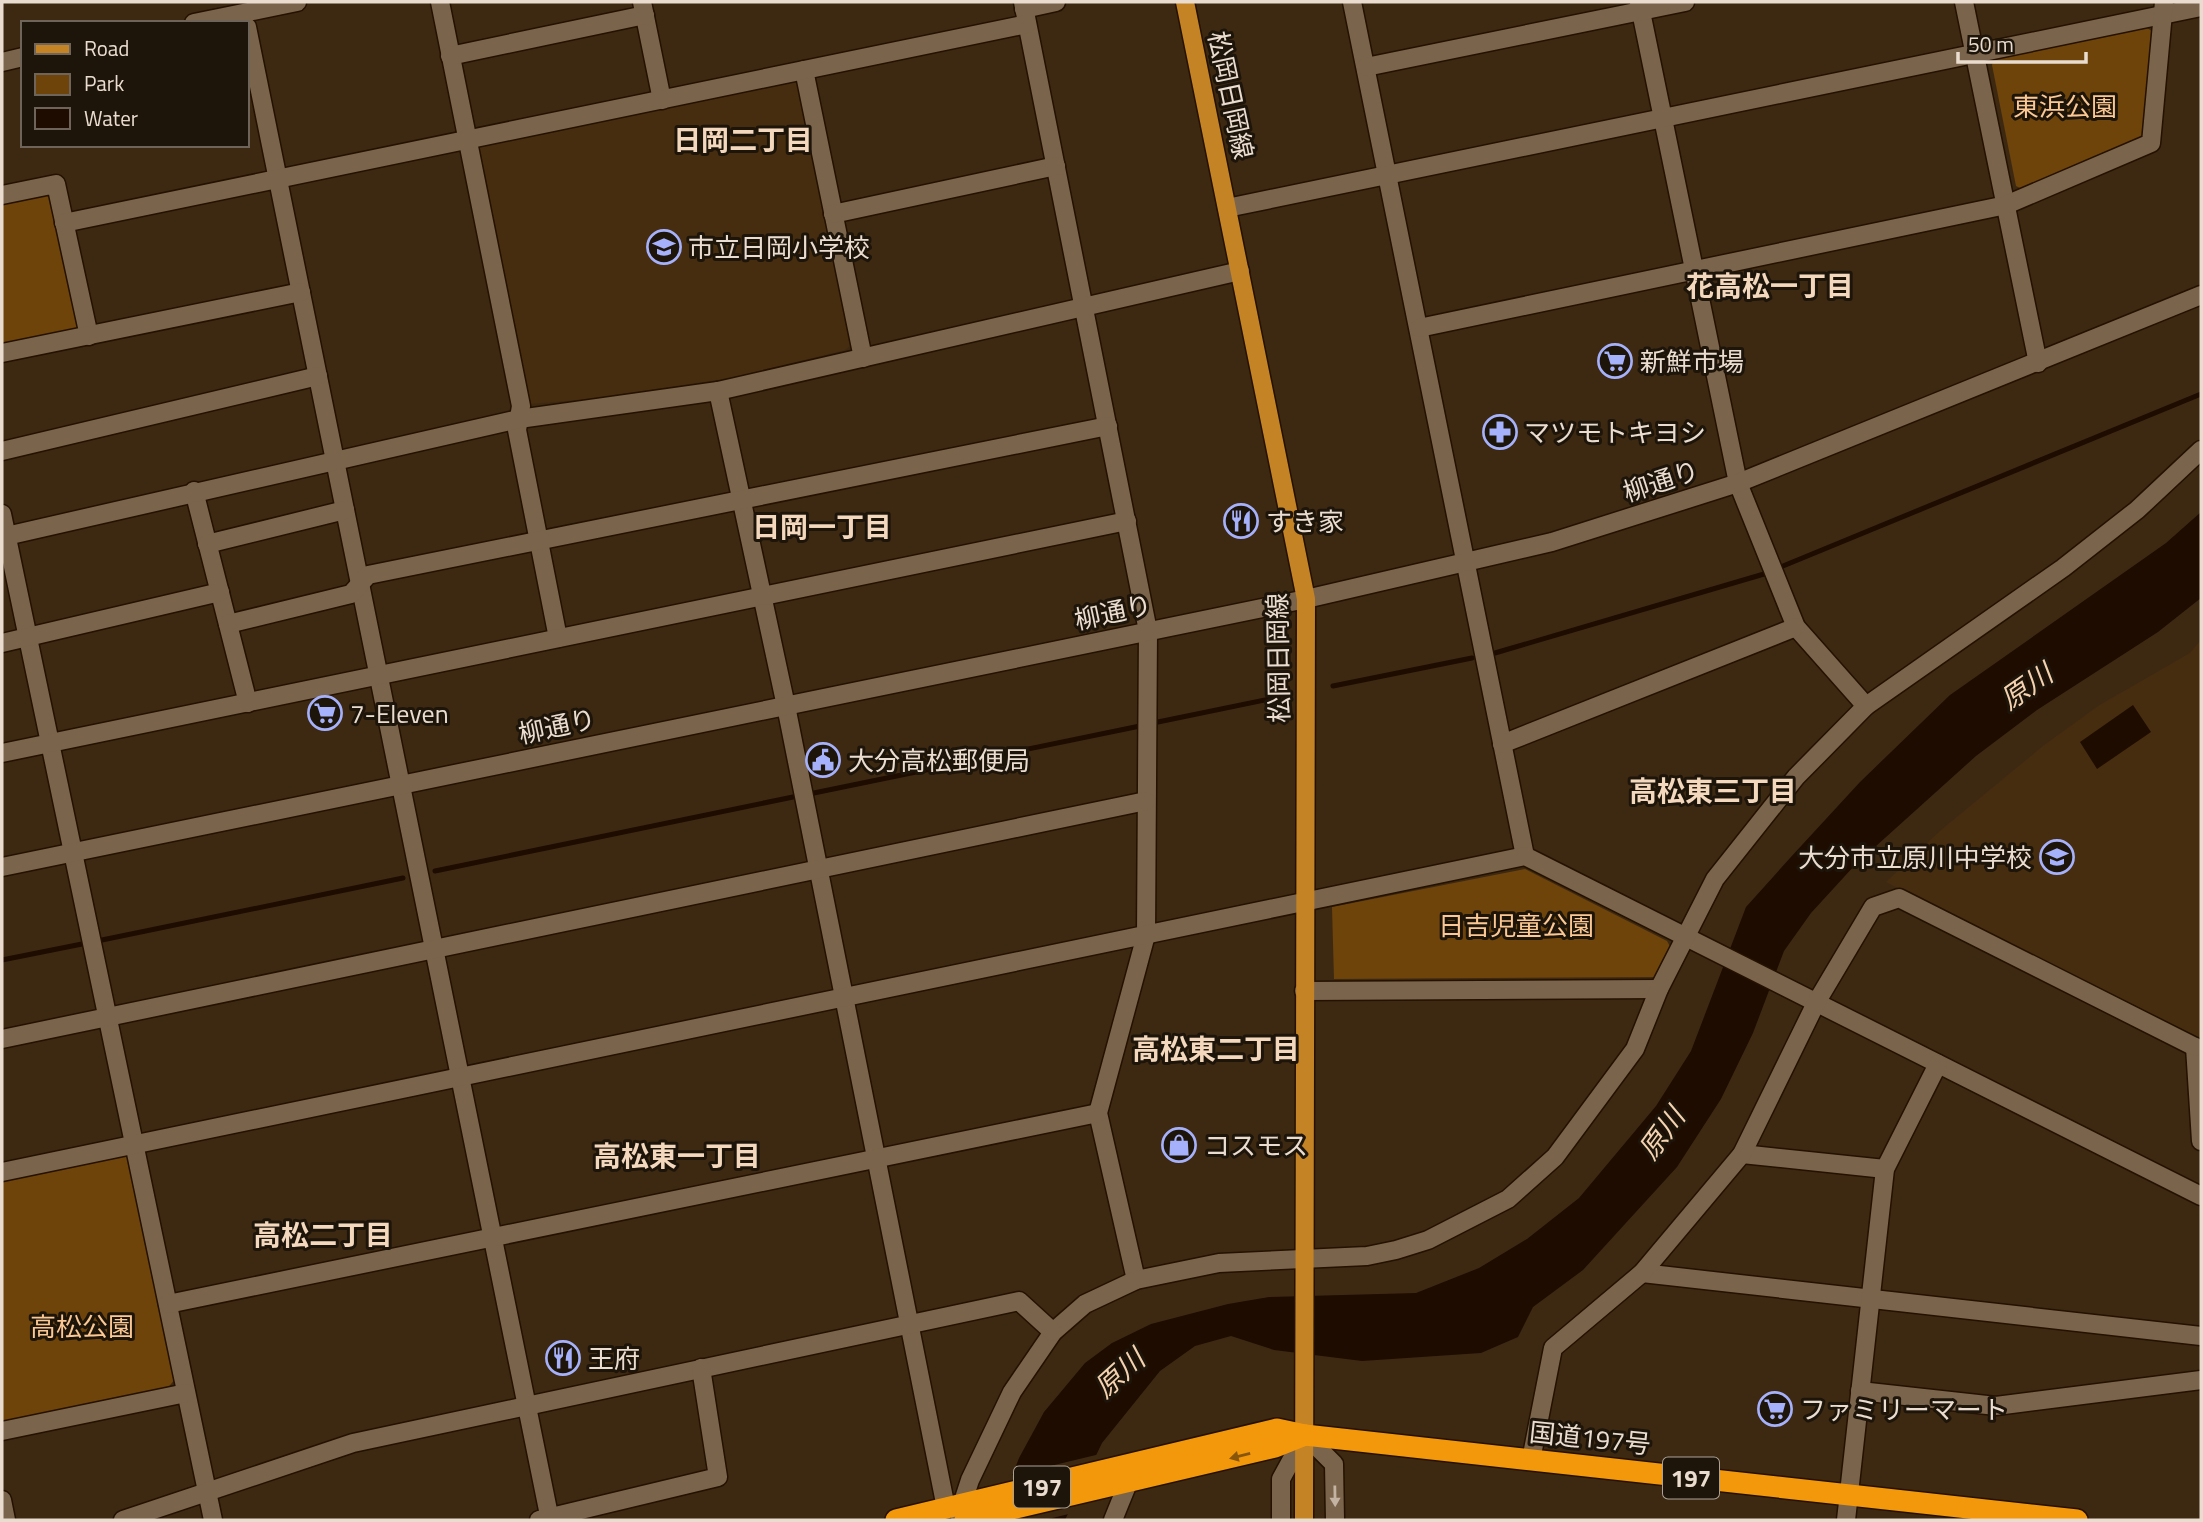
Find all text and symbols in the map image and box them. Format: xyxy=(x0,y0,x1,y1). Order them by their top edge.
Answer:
legend xyxy=(21,21,248,147)
scale bar xyxy=(1958,21,2086,65)
street label: 松岡日岡線 xyxy=(1198,27,1264,163)
text: 50 m xyxy=(1968,28,2014,60)
text: Road xyxy=(84,32,129,64)
text: Park xyxy=(84,67,124,99)
park label: 東浜公園 xyxy=(2013,87,2117,126)
text: Water xyxy=(84,102,138,134)
district label: 日岡二丁目 xyxy=(673,118,813,161)
school or university icon: 市立日岡小学校 xyxy=(645,228,683,266)
place label: 市立日岡小学校 xyxy=(688,228,870,267)
district label: 花高松一丁目 xyxy=(1686,264,1854,307)
supermarket icon: 新鮮市場 xyxy=(1596,342,1634,380)
place label: 新鮮市場 xyxy=(1640,342,1744,381)
pharmacy icon: マツモトキヨシ xyxy=(1481,413,1519,451)
place label: マツモトキヨシ xyxy=(1524,413,1706,452)
street label: 柳通り xyxy=(1618,450,1704,512)
restaurant icon: すき家 xyxy=(1222,502,1260,540)
place label: すき家 xyxy=(1266,502,1344,541)
district label: 日岡一丁目 xyxy=(752,505,892,548)
street label: 柳通り xyxy=(1071,585,1155,639)
street label: 松岡日岡線 xyxy=(1257,593,1299,723)
water label: 原川 xyxy=(1991,651,2064,720)
supermarket icon: 7-Eleven xyxy=(306,694,344,732)
place label: 7-Eleven xyxy=(350,694,449,733)
street label: 柳通り xyxy=(515,699,599,753)
public building icon: 大分高松郵便局 xyxy=(804,741,842,779)
place label: 大分高松郵便局 xyxy=(848,741,1030,780)
district label: 高松東三丁目 xyxy=(1629,769,1797,812)
place label: 大分市立原川中学校 xyxy=(1798,838,2032,877)
school or university icon: 大分市立原川中学校 xyxy=(2038,838,2076,876)
park label: 日吉児童公園 xyxy=(1438,906,1594,945)
district label: 高松東二丁目 xyxy=(1132,1027,1300,1070)
water label: 原川 xyxy=(1627,1095,1697,1168)
shop icon: コスモス xyxy=(1160,1126,1198,1164)
place label: コスモス xyxy=(1204,1126,1308,1165)
district label: 高松東一丁目 xyxy=(593,1134,761,1177)
district label: 高松二丁目 xyxy=(253,1213,393,1256)
park label: 高松公園 xyxy=(30,1307,134,1346)
water label: 原川 xyxy=(1084,1336,1156,1408)
restaurant icon: 王府 xyxy=(544,1339,582,1377)
place label: 王府 xyxy=(588,1339,640,1378)
supermarket icon: ファミリーマート xyxy=(1756,1390,1794,1428)
place label: ファミリーマート xyxy=(1800,1390,2008,1429)
street label: 国道197号 xyxy=(1527,1412,1653,1464)
one-way arrow xyxy=(1229,1451,1251,1462)
road number: 197 xyxy=(1663,1458,1719,1498)
road number: 197 xyxy=(1014,1466,1070,1507)
one-way arrow xyxy=(1329,1485,1341,1507)

